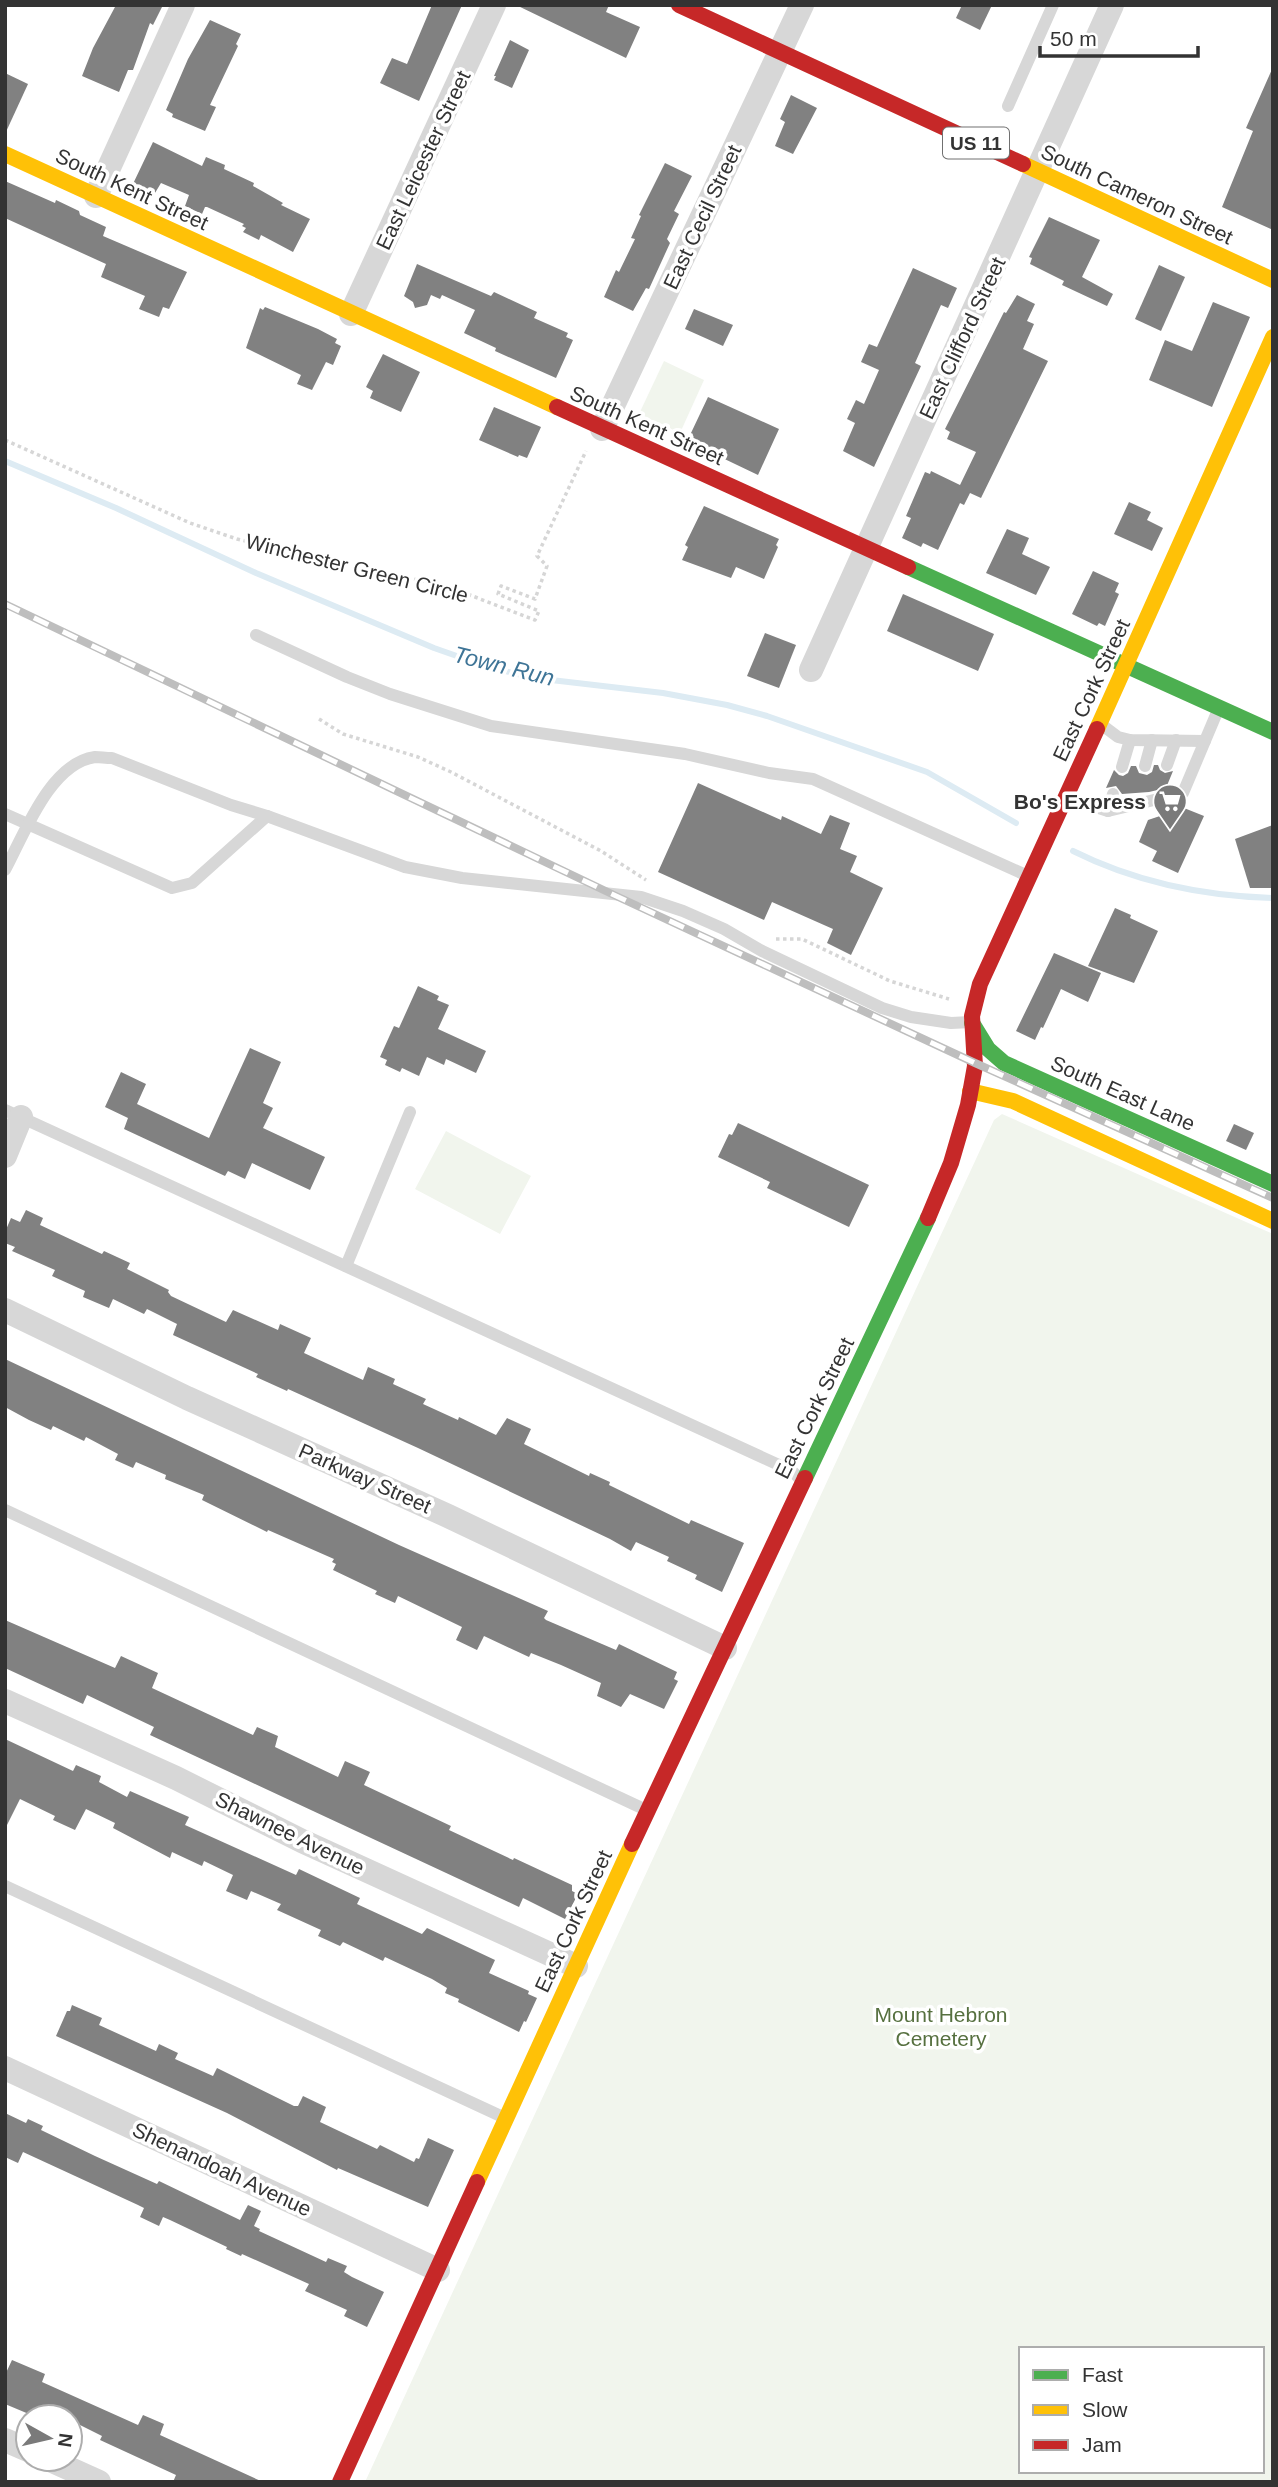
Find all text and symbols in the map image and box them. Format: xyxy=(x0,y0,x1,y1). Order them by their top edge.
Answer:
scale bar xyxy=(1040,14,1198,58)
text: 50 m xyxy=(1050,27,1097,50)
street label: East Leicester Street xyxy=(371,67,475,253)
road number: US 11 xyxy=(943,127,1009,158)
street label: South Cameron Street xyxy=(1037,139,1237,249)
street label: East Cecil Street xyxy=(659,141,746,293)
street label: South Kent Street xyxy=(52,144,212,235)
street label: East Clifford Street xyxy=(914,253,1010,423)
street label: South Kent Street xyxy=(567,381,728,469)
street label: Winchester Green Circle xyxy=(243,529,471,607)
street label: East Cork Street xyxy=(1048,615,1134,765)
water label: Town Run xyxy=(451,641,557,691)
supermarket icon: Bo's Express xyxy=(1151,782,1189,831)
place label: Bo's Express xyxy=(1014,790,1146,813)
street label: South East Lane xyxy=(1047,1051,1199,1135)
street label: East Cork Street xyxy=(770,1334,858,1482)
street label: Parkway Street xyxy=(295,1439,435,1518)
street label: Shawnee Avenue xyxy=(212,1787,368,1879)
street label: East Cork Street xyxy=(530,1846,616,1996)
park label: Mount Hebron Cemetery xyxy=(874,2003,1008,2050)
street label: Shenandoah Avenue xyxy=(129,2117,315,2221)
legend xyxy=(1019,2347,1264,2473)
text: Fast xyxy=(1082,2363,1123,2386)
text: Slow xyxy=(1082,2398,1128,2421)
north arrow xyxy=(14,2403,84,2473)
text: N xyxy=(54,2432,77,2449)
text: Jam xyxy=(1082,2433,1122,2456)

